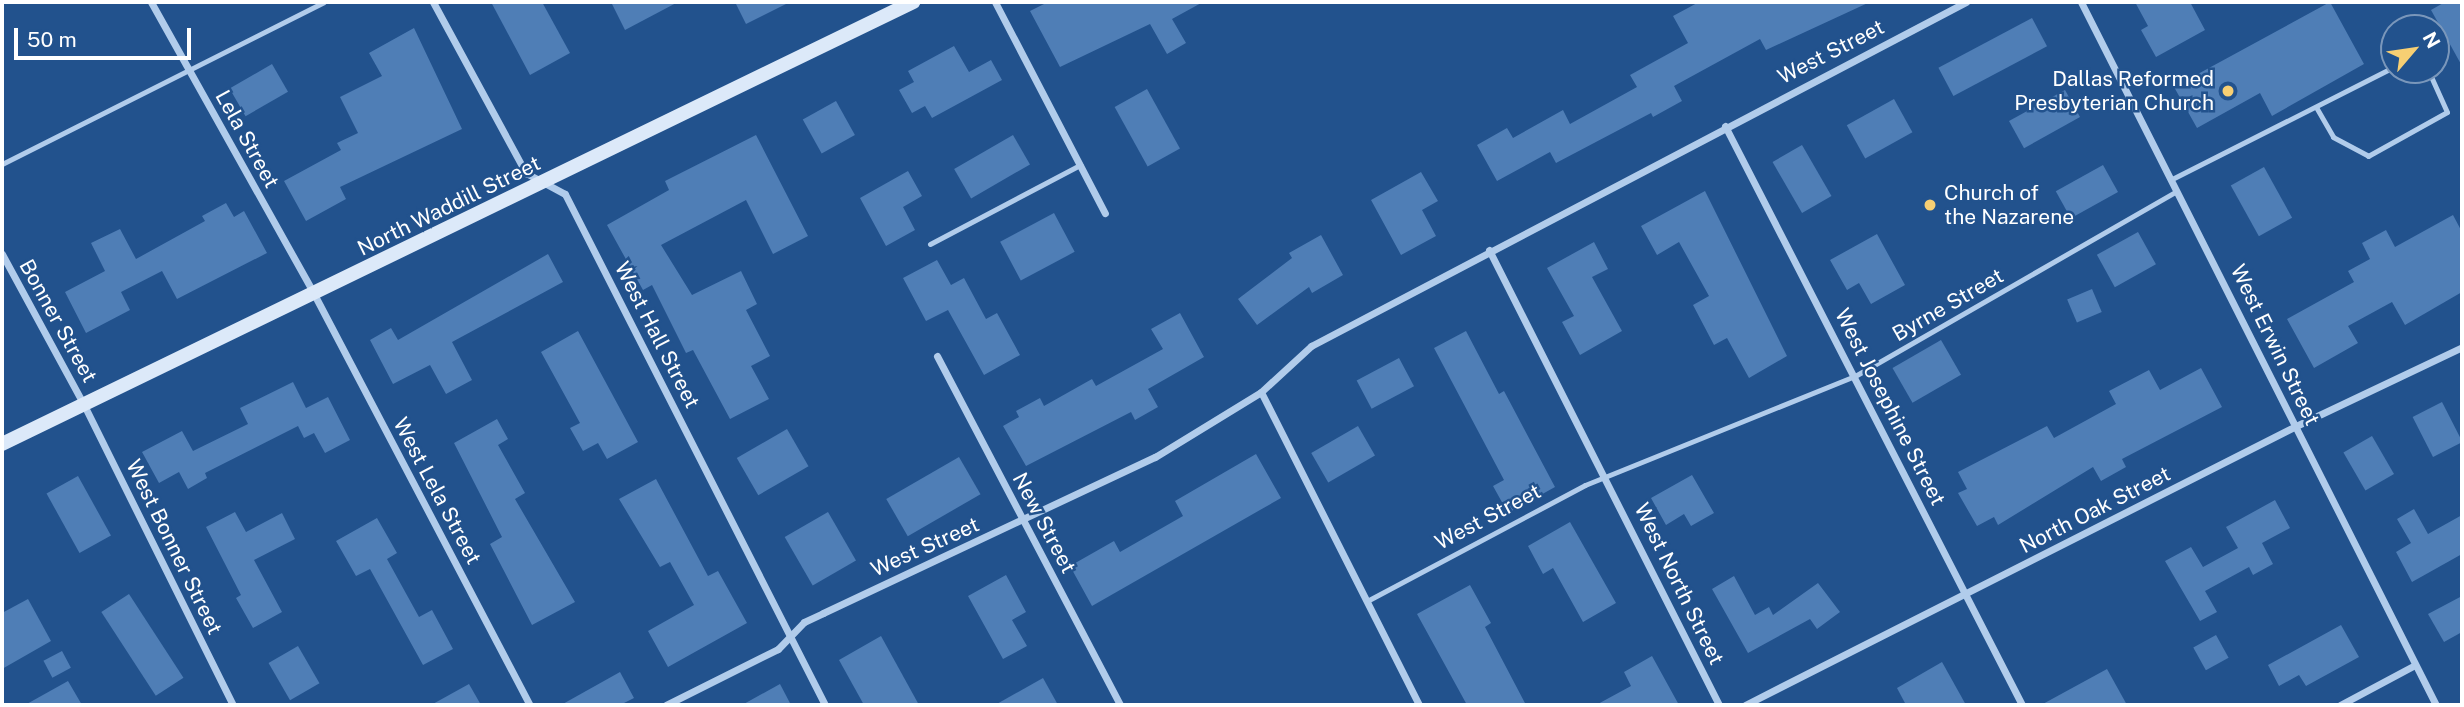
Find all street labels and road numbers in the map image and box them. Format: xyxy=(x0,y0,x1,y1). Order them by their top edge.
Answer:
street label: West Street xyxy=(1774,14,1888,90)
street label: Lela Street xyxy=(210,86,284,192)
street label: North Waddill Street xyxy=(353,151,545,261)
street label: Bonner Street xyxy=(14,255,102,387)
street label: West Hall Street xyxy=(609,258,705,412)
street label: West Erwin Street xyxy=(2225,260,2325,430)
street label: Byrne Street xyxy=(1888,263,2008,347)
street label: West Josephine Street xyxy=(1829,304,1951,510)
street label: West Lela Street xyxy=(388,413,486,569)
street label: West Bonner Street xyxy=(121,455,227,639)
street label: North Oak Street xyxy=(2015,461,2175,559)
street label: New Street xyxy=(1007,468,1081,578)
street label: West Street xyxy=(1431,479,1545,555)
street label: West North Street xyxy=(1629,499,1729,669)
street label: West Street xyxy=(867,512,983,582)

